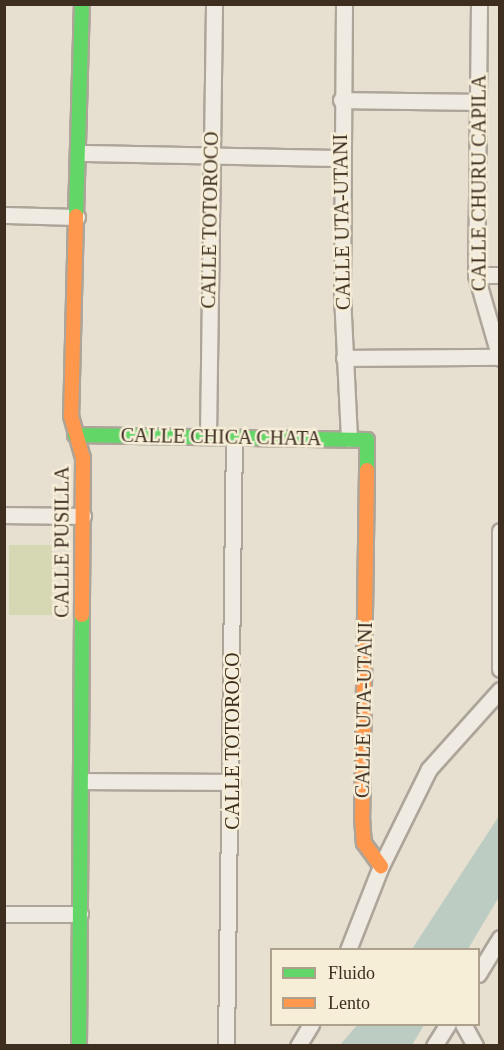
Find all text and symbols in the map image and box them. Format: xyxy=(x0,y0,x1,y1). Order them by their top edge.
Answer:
street label: CALLE CHURU CAPILA xyxy=(467,75,491,291)
street label: CALLE TOTOROCO xyxy=(196,131,224,309)
street label: CALLE UTA-UTANI xyxy=(328,134,356,310)
street label: CALLE CHICA CHATA xyxy=(120,423,322,451)
street label: CALLE PUSILLA xyxy=(50,466,74,618)
street label: CALLE UTA-UTANI xyxy=(350,622,378,798)
street label: CALLE TOTOROCO xyxy=(220,652,244,830)
legend xyxy=(270,948,480,1026)
text: Fluido xyxy=(328,963,375,983)
text: Lento xyxy=(328,993,370,1013)

